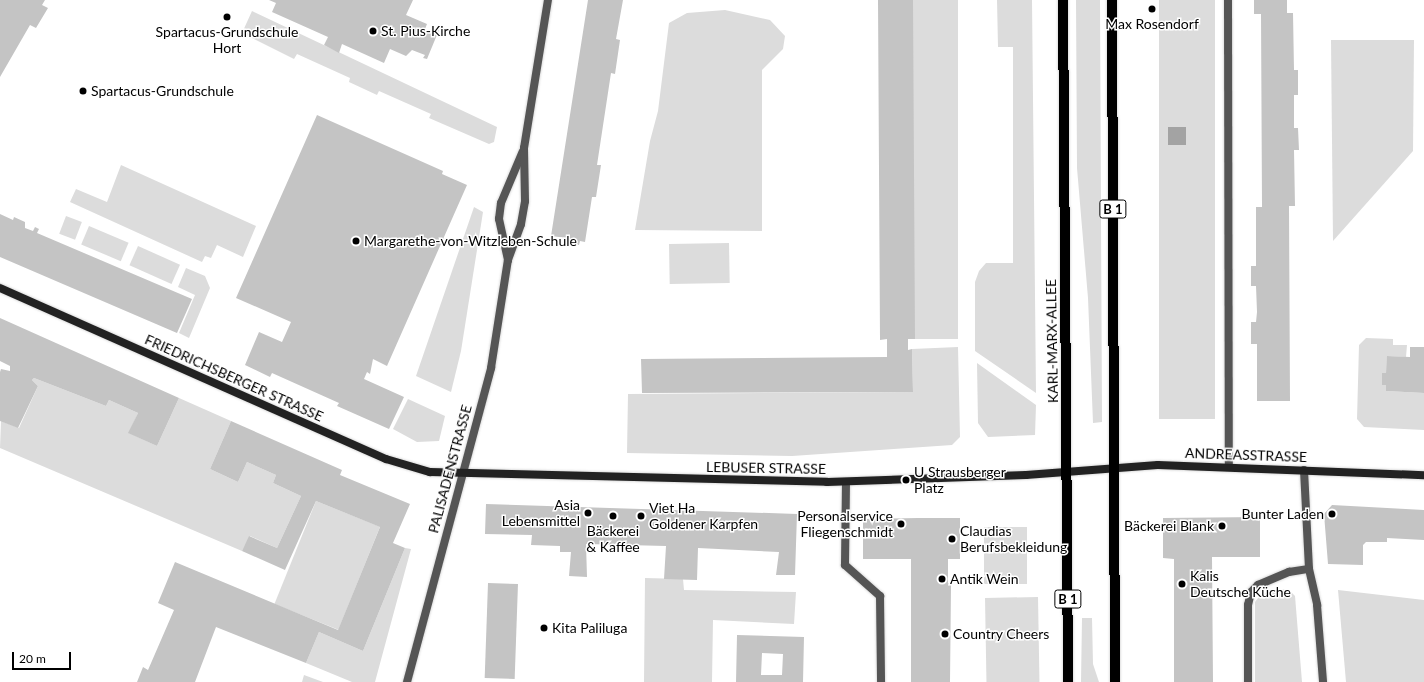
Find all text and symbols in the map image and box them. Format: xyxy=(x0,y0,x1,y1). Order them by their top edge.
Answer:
marker: Max Rosendorf xyxy=(1147,4,1157,14)
marker: Spartacus-Grundschule Hort xyxy=(222,12,232,22)
place label: Max Rosendorf xyxy=(1105,16,1199,32)
place label: St. Pius-Kirche xyxy=(381,23,470,39)
place label: Spartacus-Grundschule Hort xyxy=(156,24,298,56)
marker: St. Pius-Kirche xyxy=(368,26,378,36)
place label: Spartacus-Grundschule xyxy=(91,83,234,99)
marker: Spartacus-Grundschule xyxy=(78,86,88,96)
road number: B 1 xyxy=(1099,198,1127,220)
place label: Margarethe-von-Witzleben-Schule xyxy=(364,233,577,249)
marker: Margarethe-von-Witzleben-Schule xyxy=(351,236,361,246)
street label: KARL-MARX-ALLEE xyxy=(1043,279,1061,403)
street label: FRIEDRICHSBERGER STRASSE xyxy=(142,331,326,425)
street label: PALISADENSTRASSE xyxy=(425,403,475,535)
street label: ANDREASSTRASSE xyxy=(1185,444,1307,466)
street label: LEBUSER STRASSE xyxy=(706,459,826,477)
place label: U Strausberger Platz xyxy=(914,464,1006,496)
marker: U Strausberger Platz xyxy=(901,475,911,485)
place label: Asia Lebensmittel xyxy=(502,497,580,530)
place label: Viet Ha Goldener Karpfen xyxy=(649,500,758,532)
place label: Bunter Laden xyxy=(1241,506,1324,522)
marker: Asia Lebensmittel xyxy=(583,508,593,518)
place label: Personalservice Fliegenschmidt xyxy=(797,508,893,540)
marker: Bunter Laden xyxy=(1327,509,1337,519)
marker: Bäckerei & Kaffee xyxy=(608,511,618,521)
marker: Viet Ha Goldener Karpfen xyxy=(636,511,646,521)
place label: Bäckerei Blank xyxy=(1124,518,1214,534)
marker: Personalservice Fliegenschmidt xyxy=(896,519,906,529)
marker: Bäckerei Blank xyxy=(1217,521,1227,531)
place label: Bäckerei & Kaffee xyxy=(586,523,640,556)
place label: Claudias Berufsbekleidung xyxy=(960,523,1067,556)
marker: Claudias Berufsbekleidung xyxy=(947,534,957,544)
place label: Kalis Deutsche Küche xyxy=(1190,568,1291,600)
place label: Antik Wein xyxy=(950,571,1019,587)
marker: Antik Wein xyxy=(937,574,947,584)
marker: Kalis Deutsche Küche xyxy=(1177,579,1187,589)
road number: B 1 xyxy=(1054,588,1082,610)
place label: Kita Paliluga xyxy=(552,620,627,636)
marker: Kita Paliluga xyxy=(539,623,549,633)
place label: Country Cheers xyxy=(953,626,1050,642)
marker: Country Cheers xyxy=(940,629,950,639)
scale bar xyxy=(14,644,73,670)
text: 20 m xyxy=(19,651,46,666)

